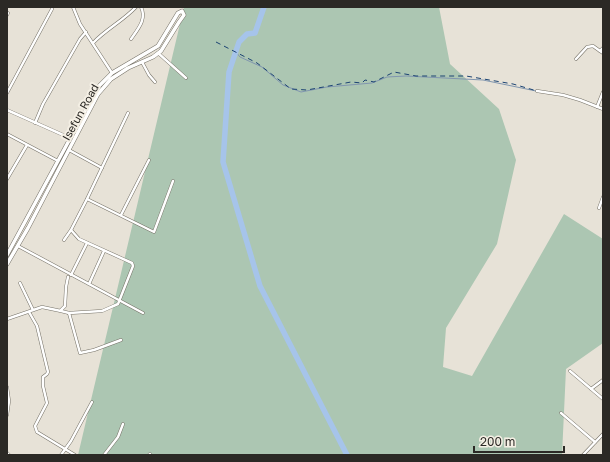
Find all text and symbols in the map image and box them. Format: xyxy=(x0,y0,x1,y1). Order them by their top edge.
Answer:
street label: Isefun Road xyxy=(59,81,101,143)
scale bar xyxy=(474,428,564,454)
text: 200 m xyxy=(480,434,515,449)

